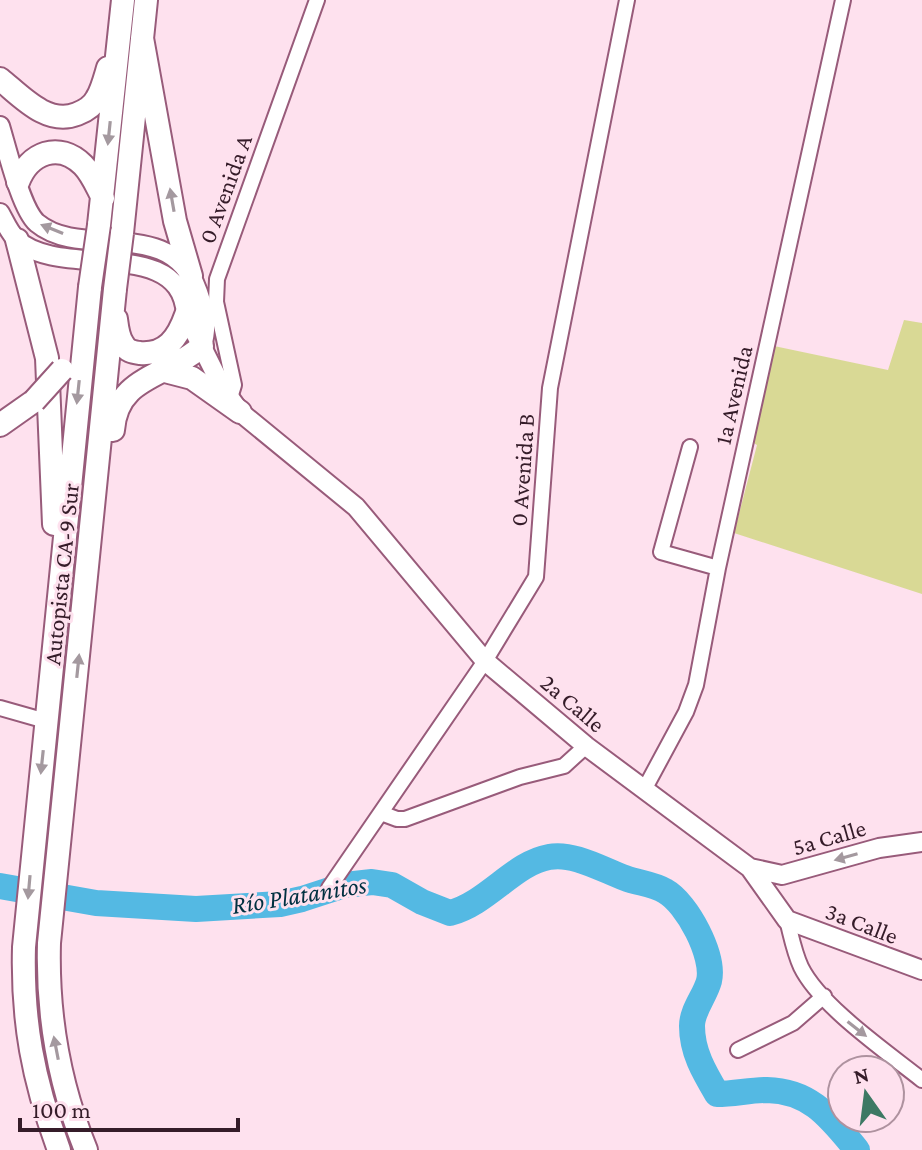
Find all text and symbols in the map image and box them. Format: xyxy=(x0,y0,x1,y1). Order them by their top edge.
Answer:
one-way arrow xyxy=(103,121,116,146)
street label: 0 Avenida A xyxy=(193,131,257,247)
one-way arrow xyxy=(165,188,177,213)
one-way arrow xyxy=(40,223,63,236)
street label: 1a Avenida xyxy=(708,343,758,447)
one-way arrow xyxy=(72,380,85,405)
street label: 0 Avenida B xyxy=(505,413,539,527)
street label: Autopista CA-9 Sur xyxy=(38,481,84,666)
one-way arrow xyxy=(71,653,84,678)
street label: 2a Calle xyxy=(535,668,611,738)
one-way arrow xyxy=(35,750,48,775)
street label: 5a Calle xyxy=(789,814,869,860)
one-way arrow xyxy=(833,851,857,864)
water label: Río Platanitos xyxy=(230,870,368,920)
one-way arrow xyxy=(23,875,36,900)
street label: 3a Calle xyxy=(822,897,902,949)
one-way arrow xyxy=(847,1020,867,1037)
one-way arrow xyxy=(50,1036,62,1061)
north arrow xyxy=(826,1054,906,1134)
text: N xyxy=(851,1061,872,1089)
scale bar xyxy=(20,1082,238,1132)
text: 100 m xyxy=(32,1096,91,1123)

